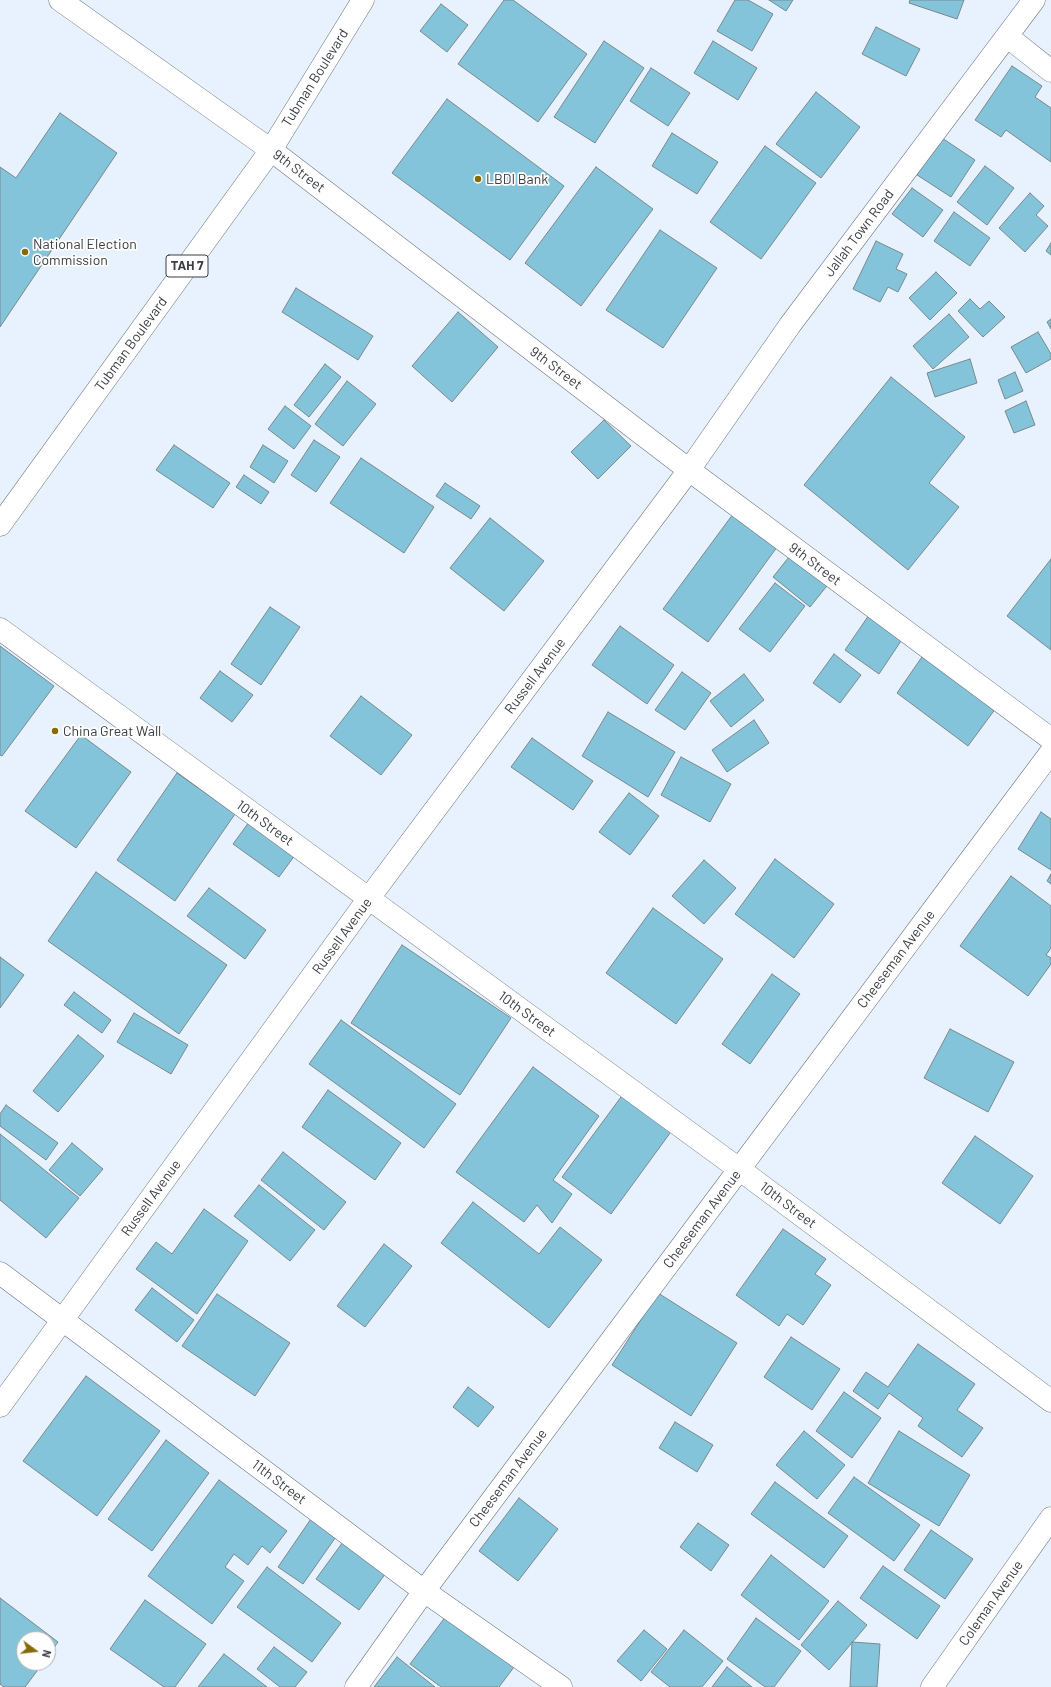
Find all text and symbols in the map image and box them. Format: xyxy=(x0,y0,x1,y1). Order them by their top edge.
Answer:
street label: Tubman Boulevard xyxy=(278,26,352,130)
street label: 9th Street xyxy=(270,146,328,196)
place label: LBDI Bank xyxy=(486,171,548,187)
marker: LBDI Bank xyxy=(473,174,483,184)
street label: Jallah Town Road xyxy=(821,186,897,280)
place label: National Election Commission xyxy=(33,236,137,268)
marker: National Election Commission xyxy=(20,247,30,257)
road number: TAH 7 xyxy=(166,255,208,277)
street label: Tubman Boulevard xyxy=(91,294,171,394)
street label: 9th Street xyxy=(527,343,585,393)
street label: 9th Street xyxy=(786,539,844,589)
street label: Russell Avenue xyxy=(501,635,569,717)
place label: China Great Wall xyxy=(63,723,161,739)
marker: China Great Wall xyxy=(50,726,60,736)
street label: 10th Street xyxy=(233,797,297,849)
street label: Russell Avenue xyxy=(309,894,375,978)
street label: Cheeseman Avenue xyxy=(854,907,938,1011)
street label: 10th Street xyxy=(495,988,559,1040)
street label: Russell Avenue xyxy=(118,1156,184,1240)
street label: Cheeseman Avenue xyxy=(660,1167,744,1271)
street label: 10th Street xyxy=(756,1178,820,1232)
street label: Cheeseman Avenue xyxy=(466,1426,550,1530)
street label: 11th Street xyxy=(249,1456,309,1508)
street label: Coleman Avenue xyxy=(955,1557,1027,1649)
north arrow xyxy=(16,1631,56,1671)
text: N xyxy=(40,1649,54,1659)

